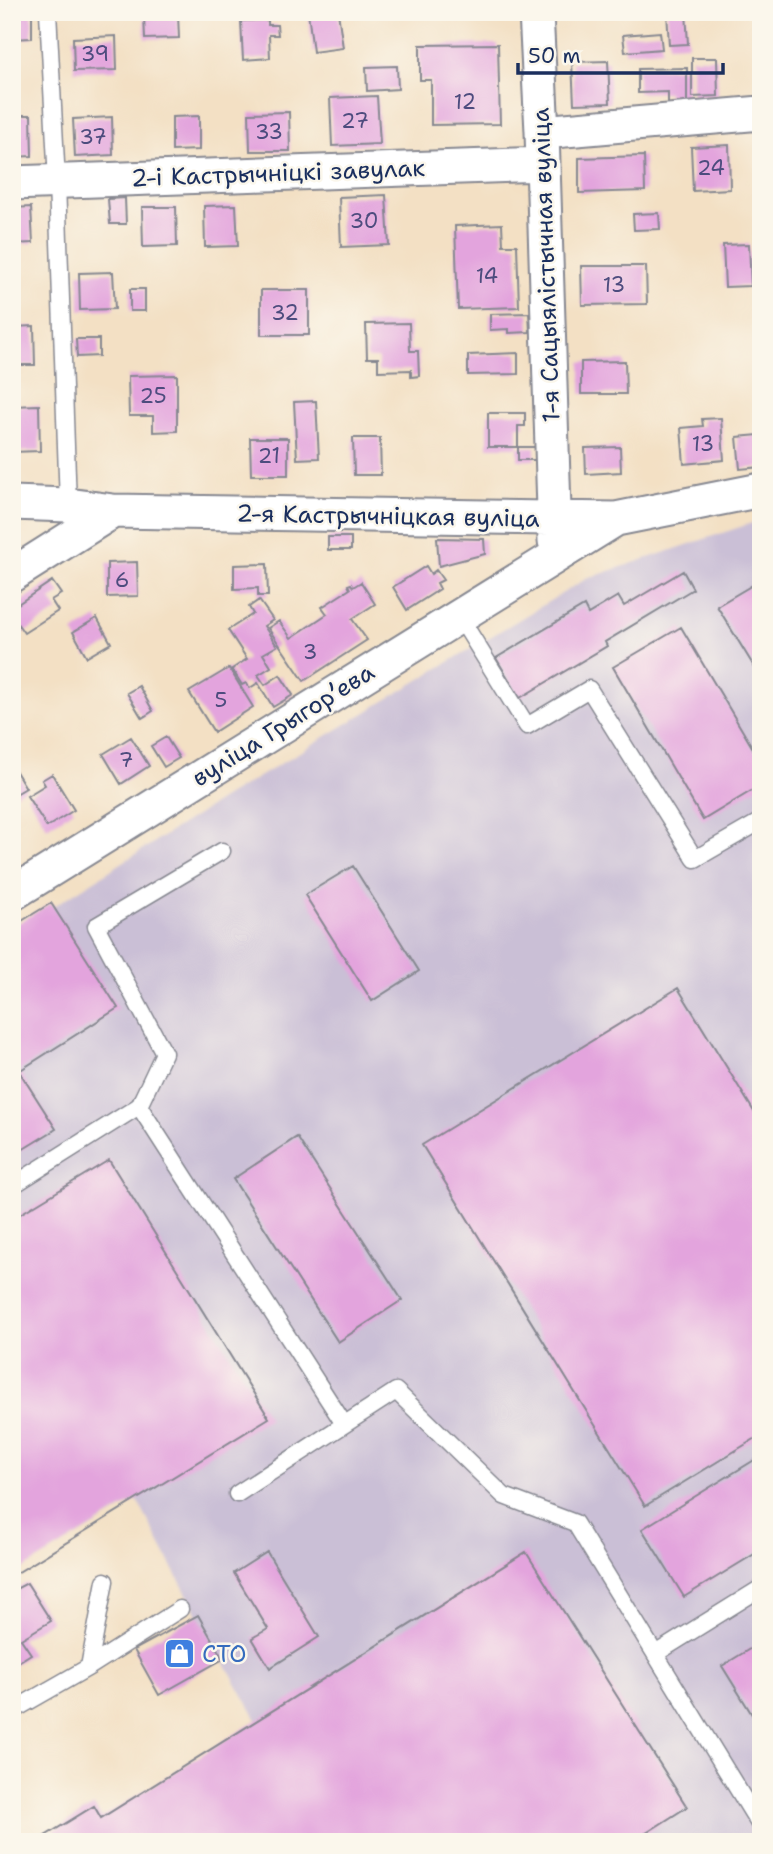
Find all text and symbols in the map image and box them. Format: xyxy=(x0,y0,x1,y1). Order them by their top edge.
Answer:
scale bar xyxy=(518,32,722,76)
house number: 39 xyxy=(81,40,109,68)
text: 50 m xyxy=(528,42,581,70)
house number: 12 xyxy=(454,88,476,116)
house number: 27 xyxy=(341,107,369,135)
street label: 1-я Сацыялістычная вуліца xyxy=(525,107,567,423)
house number: 33 xyxy=(255,118,283,146)
house number: 37 xyxy=(79,123,107,151)
street label: 2-і Кастрычніцкі завулак xyxy=(130,152,426,194)
house number: 24 xyxy=(697,154,725,182)
house number: 30 xyxy=(349,207,379,235)
house number: 14 xyxy=(476,262,498,290)
house number: 13 xyxy=(603,271,625,299)
house number: 32 xyxy=(271,299,299,327)
house number: 25 xyxy=(139,382,167,410)
house number: 13 xyxy=(692,430,714,458)
house number: 21 xyxy=(258,442,280,470)
street label: 2-я Кастрычніцкая вуліца xyxy=(236,497,540,535)
house number: 6 xyxy=(115,566,129,594)
house number: 3 xyxy=(303,638,317,666)
street label: вуліца Грыгорʼева xyxy=(186,656,380,794)
house number: 5 xyxy=(215,686,227,714)
house number: 7 xyxy=(119,746,133,774)
shop icon: СТО xyxy=(162,1637,196,1671)
place label: СТО xyxy=(202,1638,247,1670)

